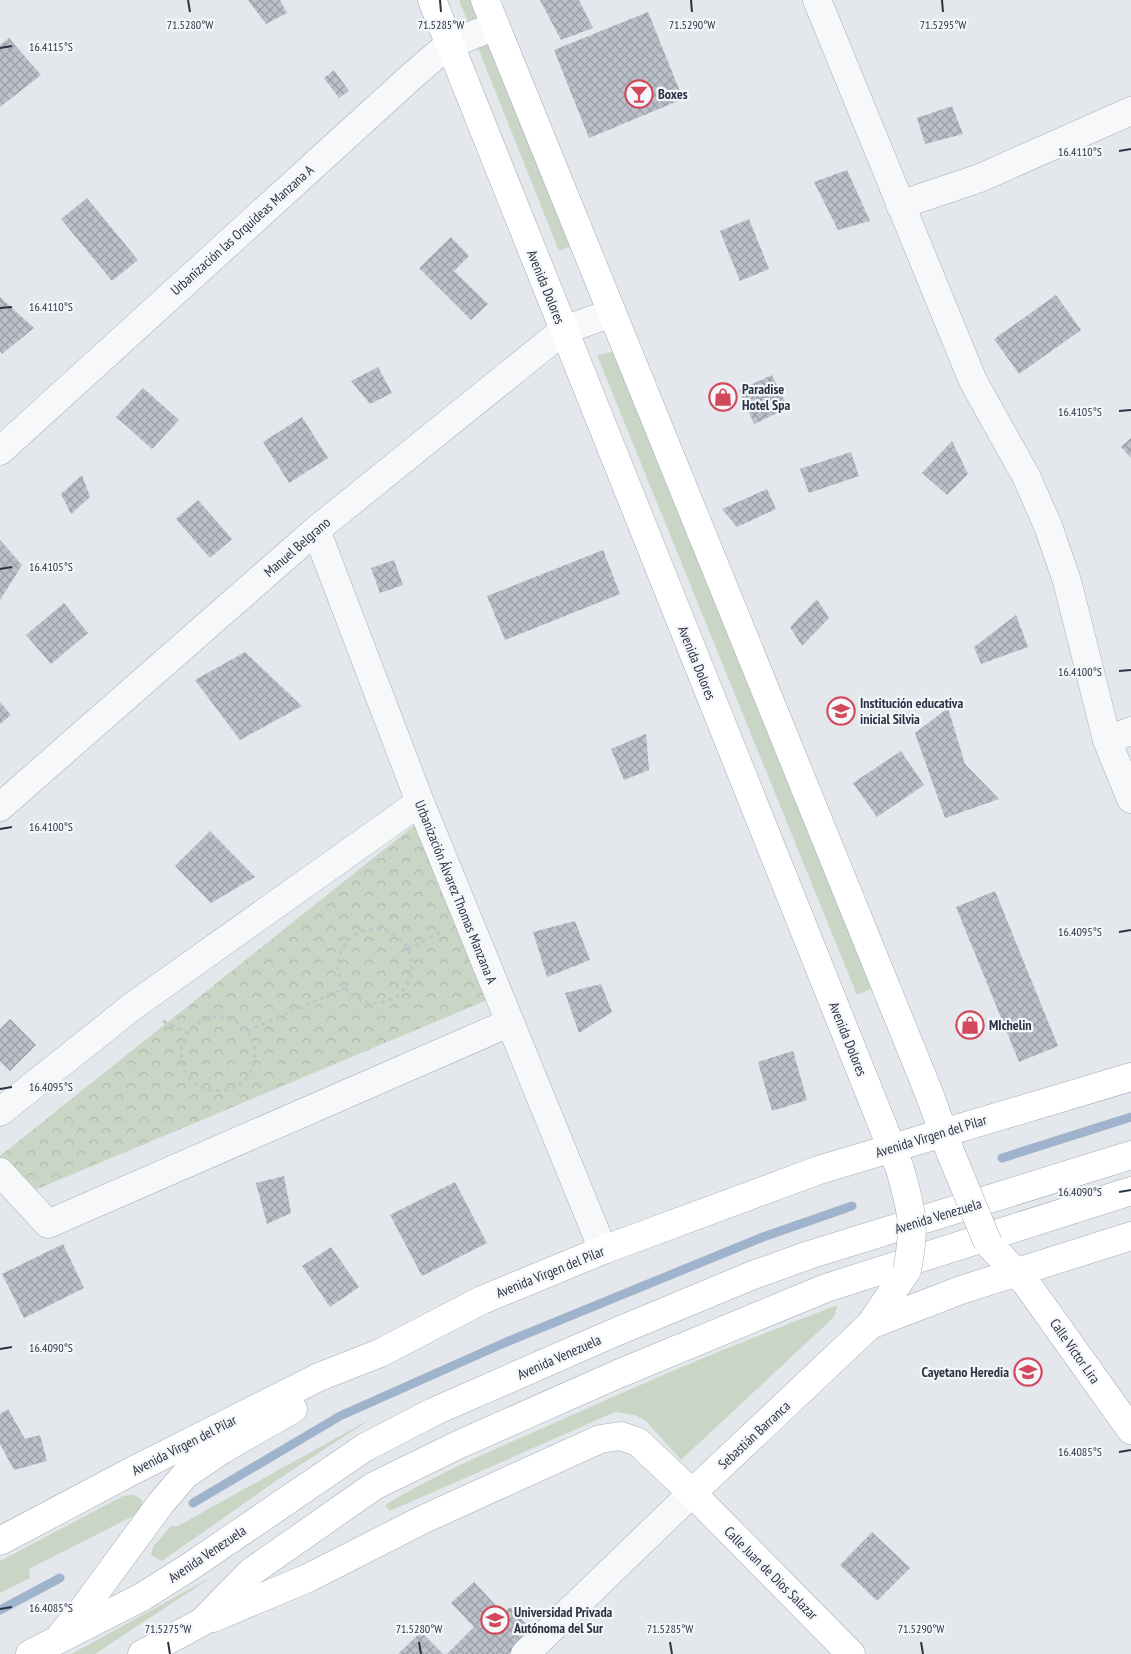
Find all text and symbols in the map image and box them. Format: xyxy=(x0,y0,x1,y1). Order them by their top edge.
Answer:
text: 71.5280°W xyxy=(167,17,213,32)
text: 71.5285°W xyxy=(418,17,464,32)
text: 71.5290°W xyxy=(669,17,715,32)
text: 71.5295°W xyxy=(920,17,966,32)
text: 16.4115°S xyxy=(29,39,73,54)
bar icon: Boxes xyxy=(624,79,654,109)
place label: Boxes xyxy=(658,85,688,103)
text: 16.4110°S xyxy=(1058,144,1102,159)
street label: Urbanización las Orquídeas Manzana A xyxy=(167,161,318,299)
street label: Avenida Dolores xyxy=(523,247,569,327)
text: 16.4110°S xyxy=(29,299,73,314)
place label: Paradise Hotel Spa xyxy=(742,380,790,414)
shop icon: Paradise Hotel Spa xyxy=(708,382,738,412)
text: 16.4105°S xyxy=(1058,404,1102,419)
street label: Manuel Belgrano xyxy=(260,513,334,581)
text: 16.4105°S xyxy=(29,559,73,574)
street label: Avenida Dolores xyxy=(674,623,720,703)
text: 16.4100°S xyxy=(1058,664,1102,679)
place label: Institución educativa inicial Silvia xyxy=(860,694,963,728)
school or university icon: Institución educativa inicial Silvia xyxy=(826,696,856,726)
street label: Urbanización Álvarez Thomas Manzana A xyxy=(411,798,501,987)
text: 16.4100°S xyxy=(29,819,73,834)
text: 16.4095°S xyxy=(1058,924,1102,939)
street label: Avenida Dolores xyxy=(825,999,871,1079)
shop icon: MIchelin xyxy=(955,1010,985,1040)
place label: MIchelin xyxy=(989,1016,1032,1034)
text: 16.4095°S xyxy=(29,1079,73,1094)
street label: Avenida Virgen del Pilar xyxy=(873,1110,989,1161)
text: 16.4090°S xyxy=(1058,1184,1102,1199)
street label: Avenida Venezuela xyxy=(892,1194,984,1238)
street label: Avenida Virgen del Pilar xyxy=(493,1242,607,1302)
street label: Calle Víctor Lira xyxy=(1046,1315,1104,1387)
street label: Avenida Venezuela xyxy=(514,1330,604,1384)
text: 16.4090°S xyxy=(29,1340,73,1355)
school or university icon: Cayetano Heredia xyxy=(1013,1357,1043,1387)
place label: Cayetano Heredia xyxy=(921,1363,1009,1381)
street label: Sebastián Barranca xyxy=(714,1397,794,1473)
street label: Avenida Virgen del Pilar xyxy=(129,1411,240,1479)
text: 16.4085°S xyxy=(1058,1444,1102,1459)
street label: Avenida Venezuela xyxy=(165,1521,249,1587)
street label: Calle Juan de Dios Salazar xyxy=(720,1522,822,1624)
text: 16.4085°S xyxy=(29,1600,73,1615)
place label: Universidad Privada Autónoma del Sur xyxy=(513,1603,613,1637)
school or university icon: Universidad Privada Autónoma del Sur xyxy=(480,1605,510,1635)
text: 71.5275°W xyxy=(145,1621,191,1636)
text: 71.5280°W xyxy=(396,1621,442,1636)
text: 71.5285°W xyxy=(647,1621,693,1636)
text: 71.5290°W xyxy=(898,1621,944,1636)

